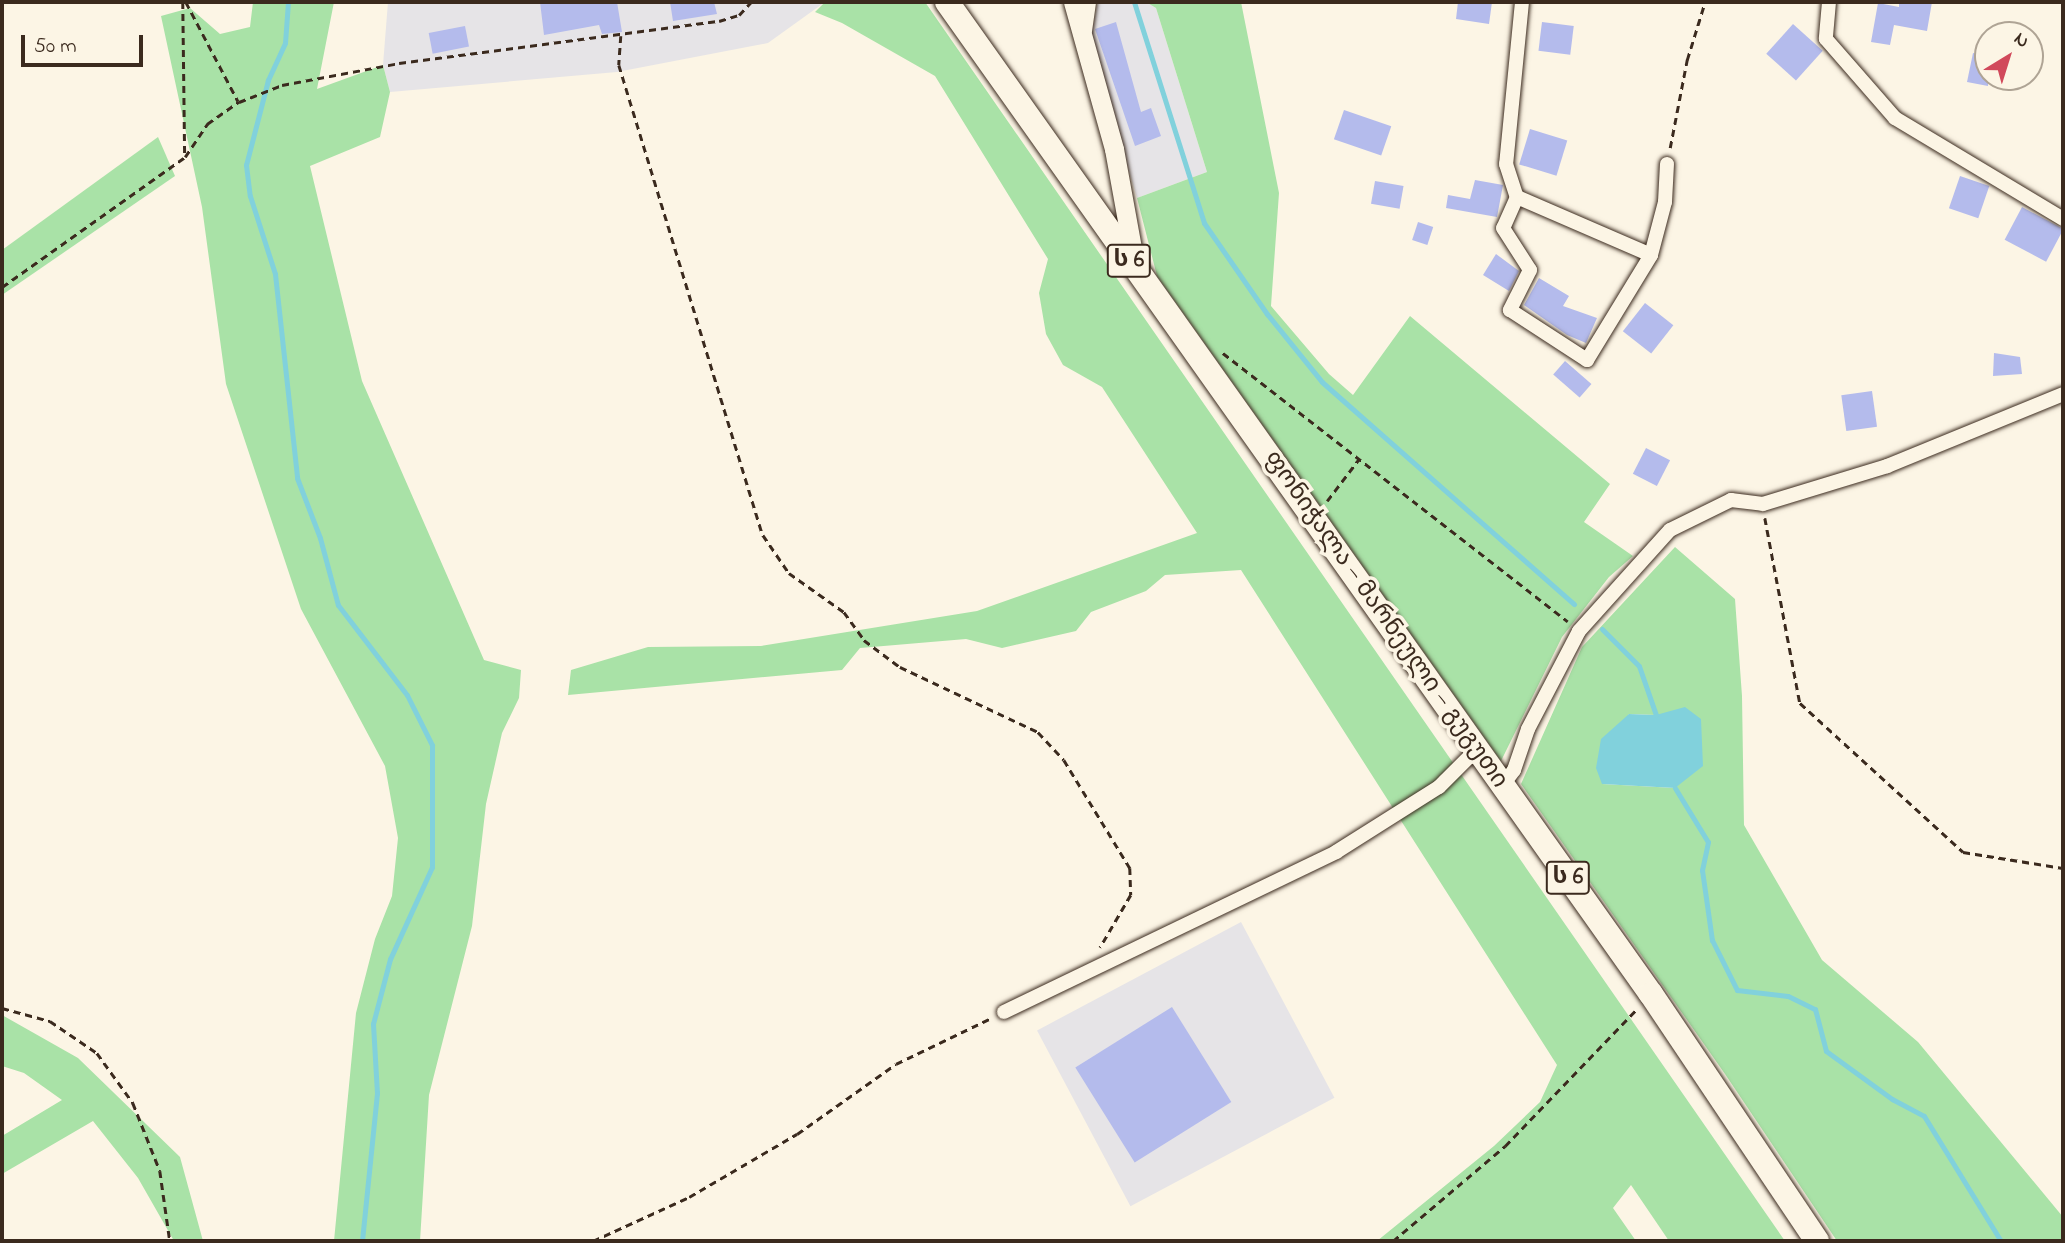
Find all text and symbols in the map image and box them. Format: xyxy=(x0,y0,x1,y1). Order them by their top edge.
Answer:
scale bar xyxy=(24,21,147,65)
north arrow xyxy=(1974,21,2044,91)
text: N xyxy=(2008,26,2034,55)
text: 50 m xyxy=(34,32,77,62)
road number: ს 6 xyxy=(1106,242,1152,280)
street label: ფონიჭალა — მარნეული — გუგუთი xyxy=(1257,446,1513,794)
road number: ს 6 xyxy=(1545,858,1591,898)

